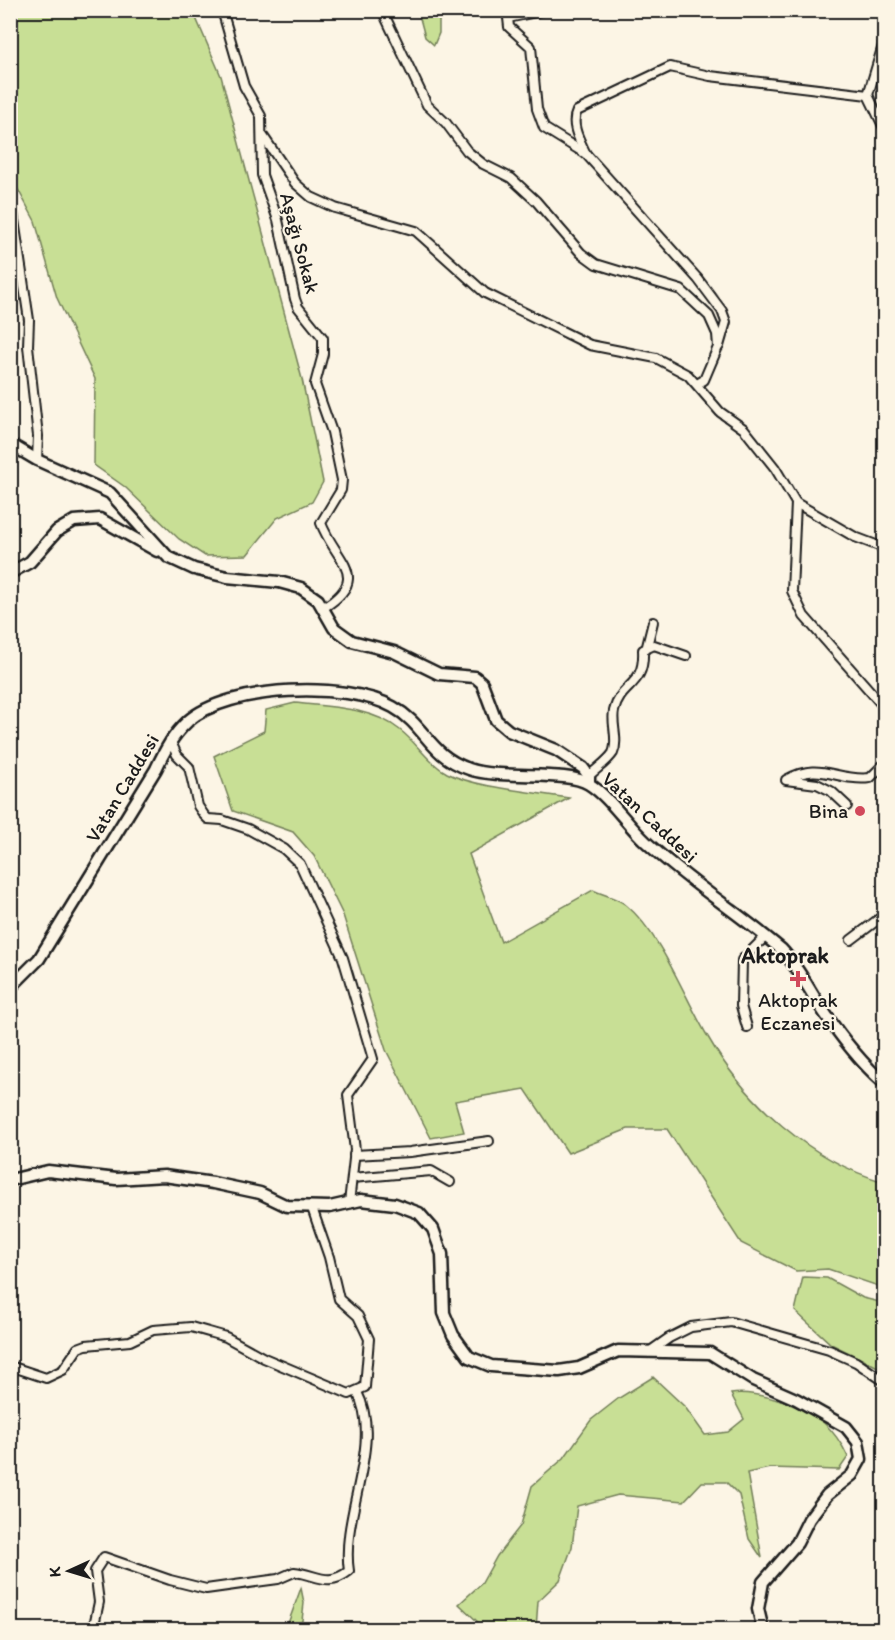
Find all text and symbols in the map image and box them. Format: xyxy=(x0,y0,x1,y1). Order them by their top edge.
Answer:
street label: Aşağı Sokak xyxy=(275,190,325,296)
street label: Vatan Caddesi xyxy=(80,729,164,847)
street label: Vatan Caddesi xyxy=(597,766,703,868)
place label: Bina xyxy=(809,799,848,823)
marker: Bina xyxy=(853,804,867,818)
district label: Aktoprak xyxy=(740,942,829,969)
marker: Aktoprak Eczanesi xyxy=(791,972,805,986)
place label: Aktoprak Eczanesi xyxy=(758,988,838,1035)
north arrow xyxy=(39,1541,99,1601)
text: K xyxy=(45,1565,64,1578)

